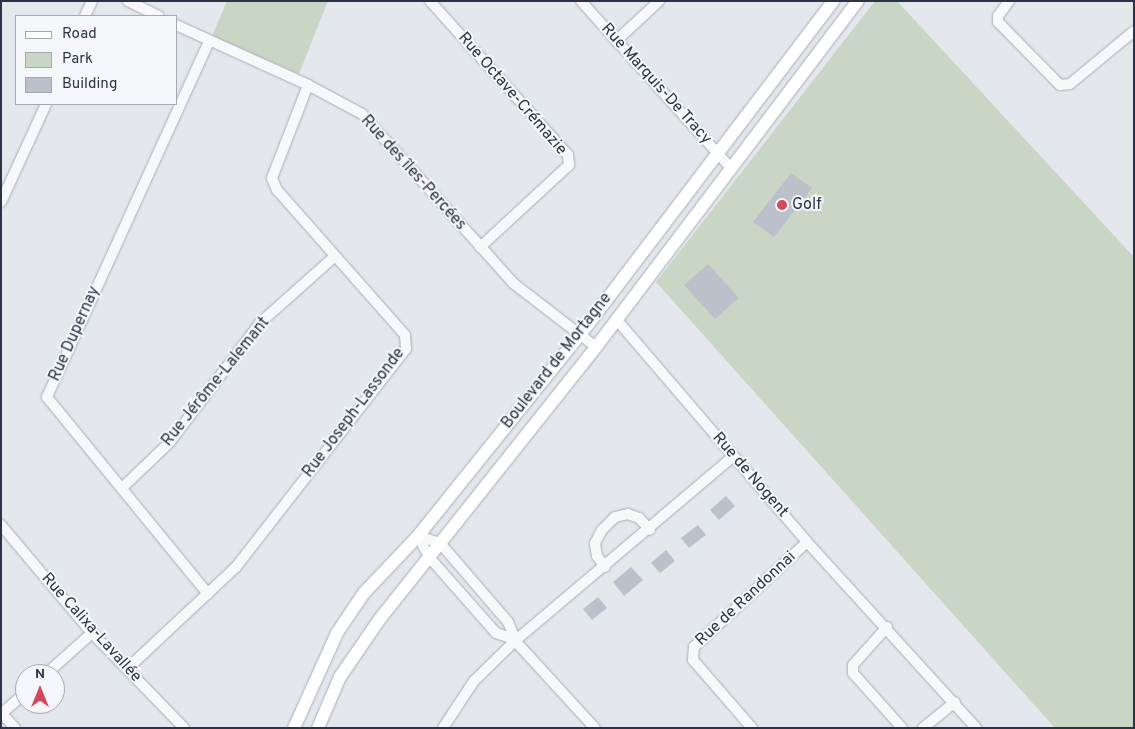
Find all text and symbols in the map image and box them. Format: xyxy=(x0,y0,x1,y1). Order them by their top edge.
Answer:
legend xyxy=(15,15,178,105)
street label: Rue Marquis-De Tracy xyxy=(596,19,716,149)
text: Road xyxy=(62,25,97,44)
street label: Rue Octave-Crémazie xyxy=(454,29,570,159)
text: Park xyxy=(62,50,93,69)
text: Building xyxy=(62,75,117,94)
street label: Rue des îles-Percées xyxy=(356,112,470,234)
place label: Golf xyxy=(792,195,821,215)
marker: Golf xyxy=(776,199,788,211)
street label: Rue Dupernay xyxy=(46,284,104,384)
street label: Boulevard de Mortagne xyxy=(498,289,616,433)
street label: Rue Jérôme-Lalemant xyxy=(158,314,274,450)
street label: Rue Joseph-Lassonde xyxy=(299,344,409,482)
street label: Rue de Nogent xyxy=(708,429,792,521)
street label: Rue de Randonnai xyxy=(692,548,800,650)
street label: Rue Calixa-Lavallée xyxy=(37,569,145,687)
north arrow xyxy=(15,664,65,714)
text: N xyxy=(35,666,45,683)

